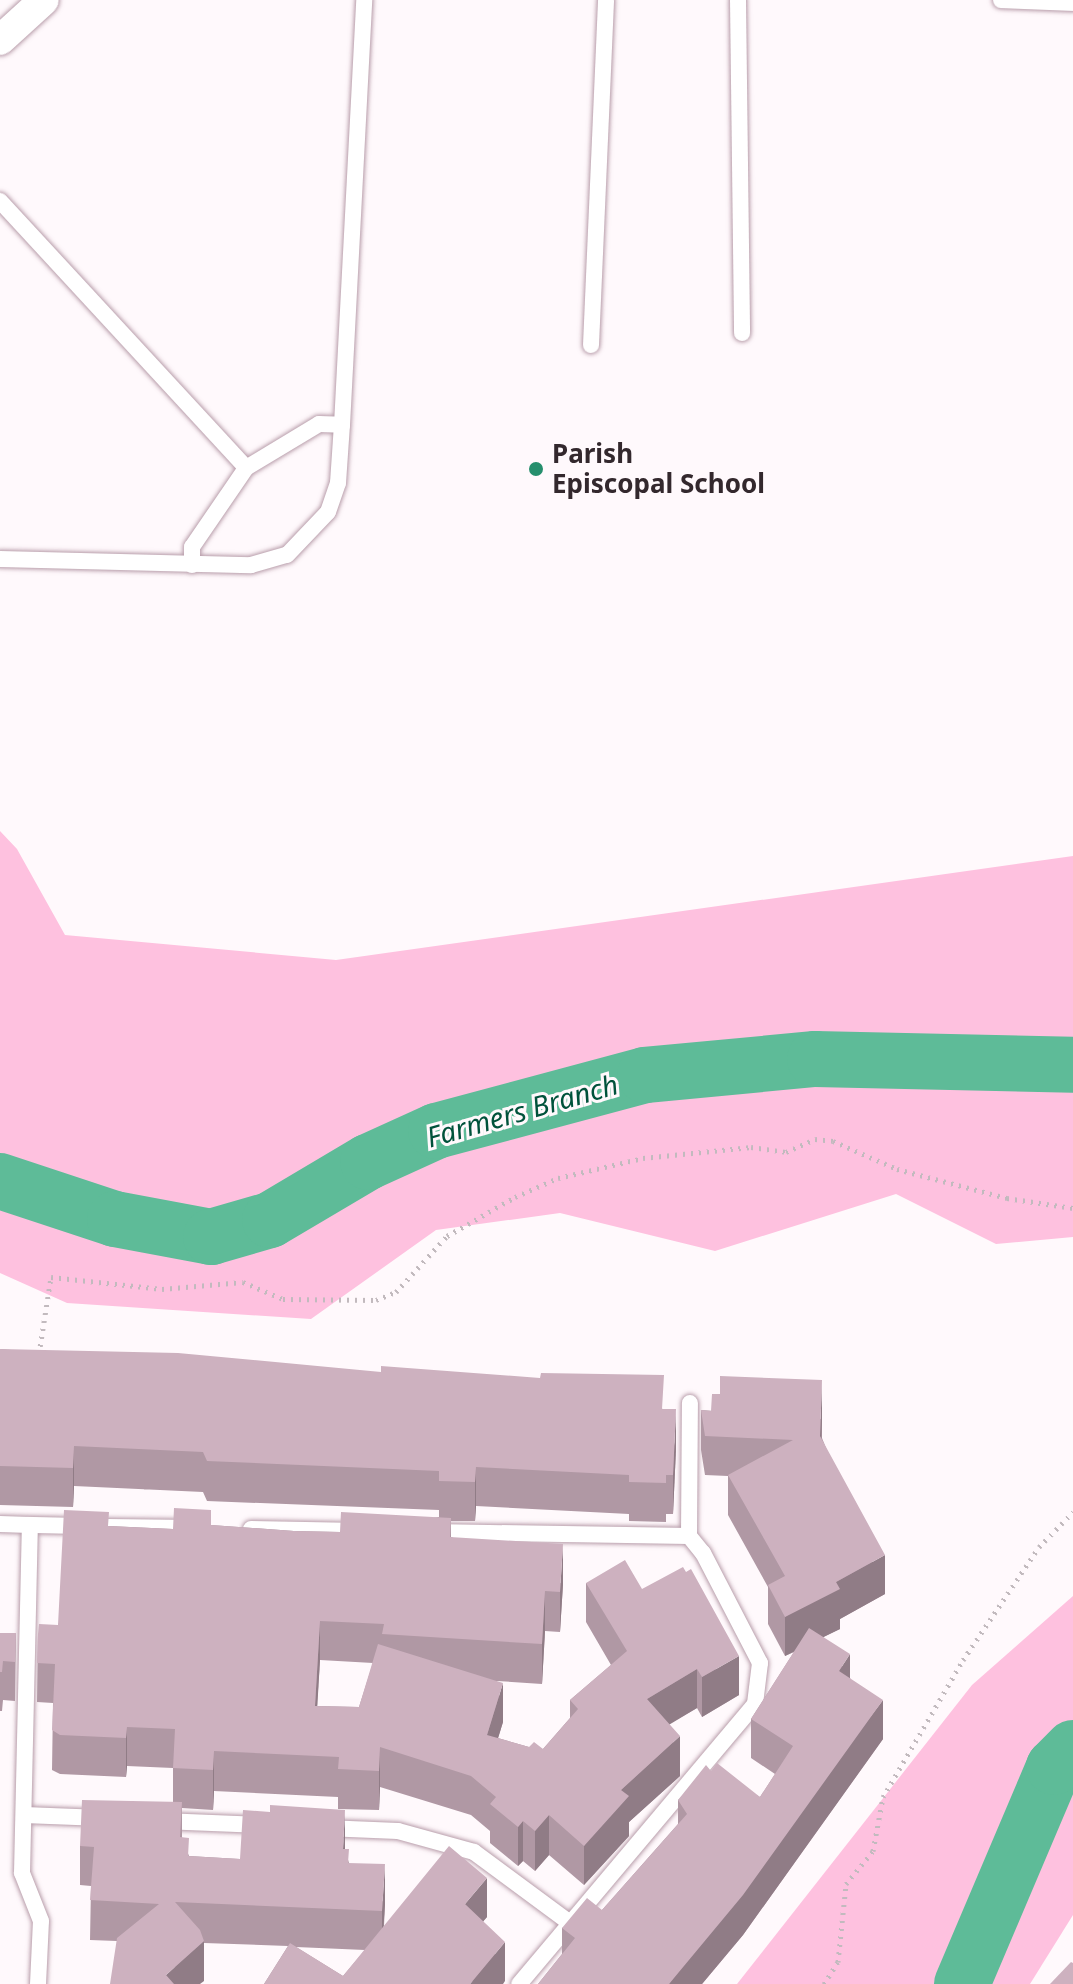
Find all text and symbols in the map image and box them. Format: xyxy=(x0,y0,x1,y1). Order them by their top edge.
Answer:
place label: Parish Episcopal School xyxy=(552,438,765,500)
marker: Parish Episcopal School xyxy=(527,460,545,478)
water label: Farmers Branch xyxy=(422,1067,622,1153)

